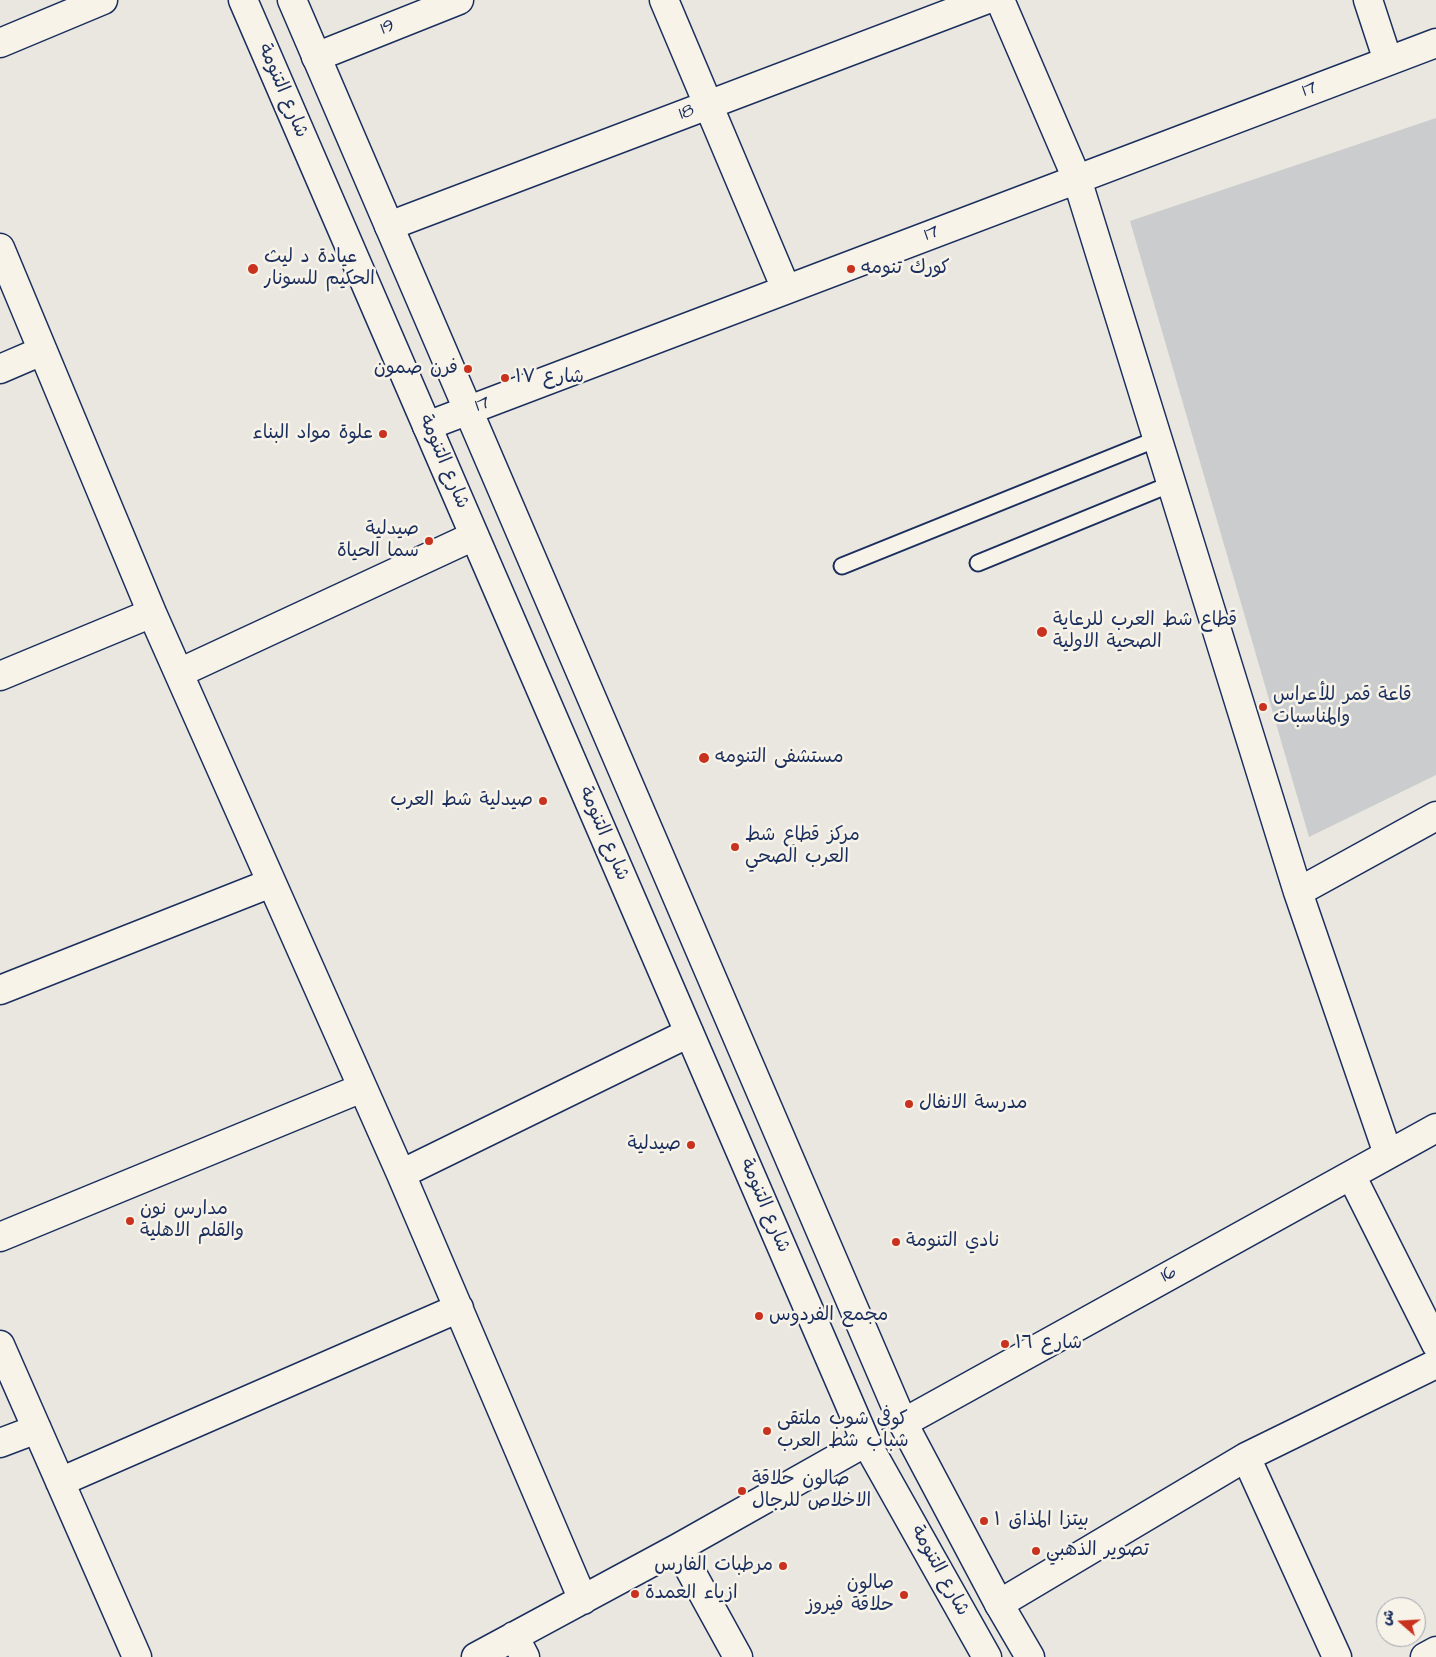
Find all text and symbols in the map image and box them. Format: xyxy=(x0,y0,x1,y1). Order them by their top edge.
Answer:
street label: 19 xyxy=(378,15,398,41)
street label: شارع التنومة xyxy=(252,40,312,142)
street label: 17 xyxy=(1299,77,1321,103)
street label: 18 xyxy=(676,100,698,126)
street label: 17 xyxy=(921,221,943,247)
place label: عيادة د ليث الحكيم للسونار xyxy=(264,247,375,291)
place label: كورك تنومه xyxy=(861,258,950,280)
marker: عيادة د ليث الحكيم للسونار xyxy=(246,262,260,276)
marker: كورك تنومه xyxy=(845,263,857,275)
place label: فرن صمون xyxy=(374,358,458,380)
marker: فرن صمون xyxy=(462,363,474,375)
place label: شارع ١٧ xyxy=(515,367,584,389)
marker: شارع ١٧ xyxy=(499,372,511,384)
street label: 17 xyxy=(472,392,494,418)
street label: شارع التنومة xyxy=(413,411,473,513)
place label: علوة مواد البناء xyxy=(253,423,373,445)
marker: علوة مواد البناء xyxy=(377,428,389,440)
place label: صيدلية سما الحياة xyxy=(337,519,419,563)
marker: صيدلية سما الحياة xyxy=(423,535,435,547)
place label: قطاع شط العرب للرعاية الصحية الاولية xyxy=(1053,610,1237,654)
marker: قطاع شط العرب للرعاية الصحية الاولية xyxy=(1035,625,1049,639)
place label: قاعة قمر للأعراس والمناسبات xyxy=(1273,685,1412,729)
marker: قاعة قمر للأعراس والمناسبات xyxy=(1257,701,1269,713)
place label: مستشفى التنومه xyxy=(715,747,843,769)
marker: مستشفى التنومه xyxy=(697,751,711,765)
street label: شارع التنومة xyxy=(573,783,633,885)
place label: صيدلية شط العرب xyxy=(390,790,533,812)
marker: صيدلية شط العرب xyxy=(537,795,549,807)
place label: مركز قطاع شط العرب الصحي xyxy=(745,825,860,869)
marker: مركز قطاع شط العرب الصحي xyxy=(729,841,741,853)
place label: مدرسة الانفال xyxy=(919,1093,1028,1115)
marker: مدرسة الانفال xyxy=(903,1098,915,1110)
place label: صيدلية xyxy=(628,1134,681,1156)
marker: صيدلية xyxy=(685,1139,697,1151)
street label: شارع التنومة xyxy=(734,1155,794,1257)
place label: مدارس نون والقلم الاهلية xyxy=(140,1199,244,1243)
marker: مدارس نون والقلم الاهلية xyxy=(124,1215,136,1227)
place label: نادي التنومة xyxy=(906,1231,999,1253)
marker: نادي التنومة xyxy=(890,1236,902,1248)
street label: 16 xyxy=(1157,1262,1181,1288)
place label: مجمع الفردوس xyxy=(769,1305,888,1327)
marker: مجمع الفردوس xyxy=(753,1310,765,1322)
place label: شارع ١٦ xyxy=(1015,1333,1082,1355)
marker: شارع ١٦ xyxy=(999,1338,1011,1350)
place label: كوفي شوب ملتقى شباب شط العرب xyxy=(777,1409,909,1453)
marker: كوفي شوب ملتقى شباب شط العرب xyxy=(761,1425,773,1437)
place label: صالون حلاقة الاخلاص للرجال xyxy=(752,1469,871,1513)
marker: صالون حلاقة الاخلاص للرجال xyxy=(736,1485,748,1497)
place label: بيتزا المذاق ١ xyxy=(994,1510,1089,1532)
marker: بيتزا المذاق ١ xyxy=(978,1515,990,1527)
street label: شارع التنومة xyxy=(905,1522,973,1620)
place label: تصوير الذهبي xyxy=(1046,1540,1149,1562)
marker: تصوير الذهبي xyxy=(1030,1545,1042,1557)
place label: مرطبات الفارس xyxy=(654,1555,773,1577)
marker: مرطبات الفارس xyxy=(777,1560,789,1572)
place label: صالون حلاقة فيروز xyxy=(806,1573,894,1617)
place label: ازياء العمدة xyxy=(645,1583,738,1605)
marker: ازياء العمدة xyxy=(629,1588,641,1600)
marker: صالون حلاقة فيروز xyxy=(898,1589,910,1601)
north arrow xyxy=(1376,1597,1426,1647)
text: ش xyxy=(1376,1607,1400,1628)

